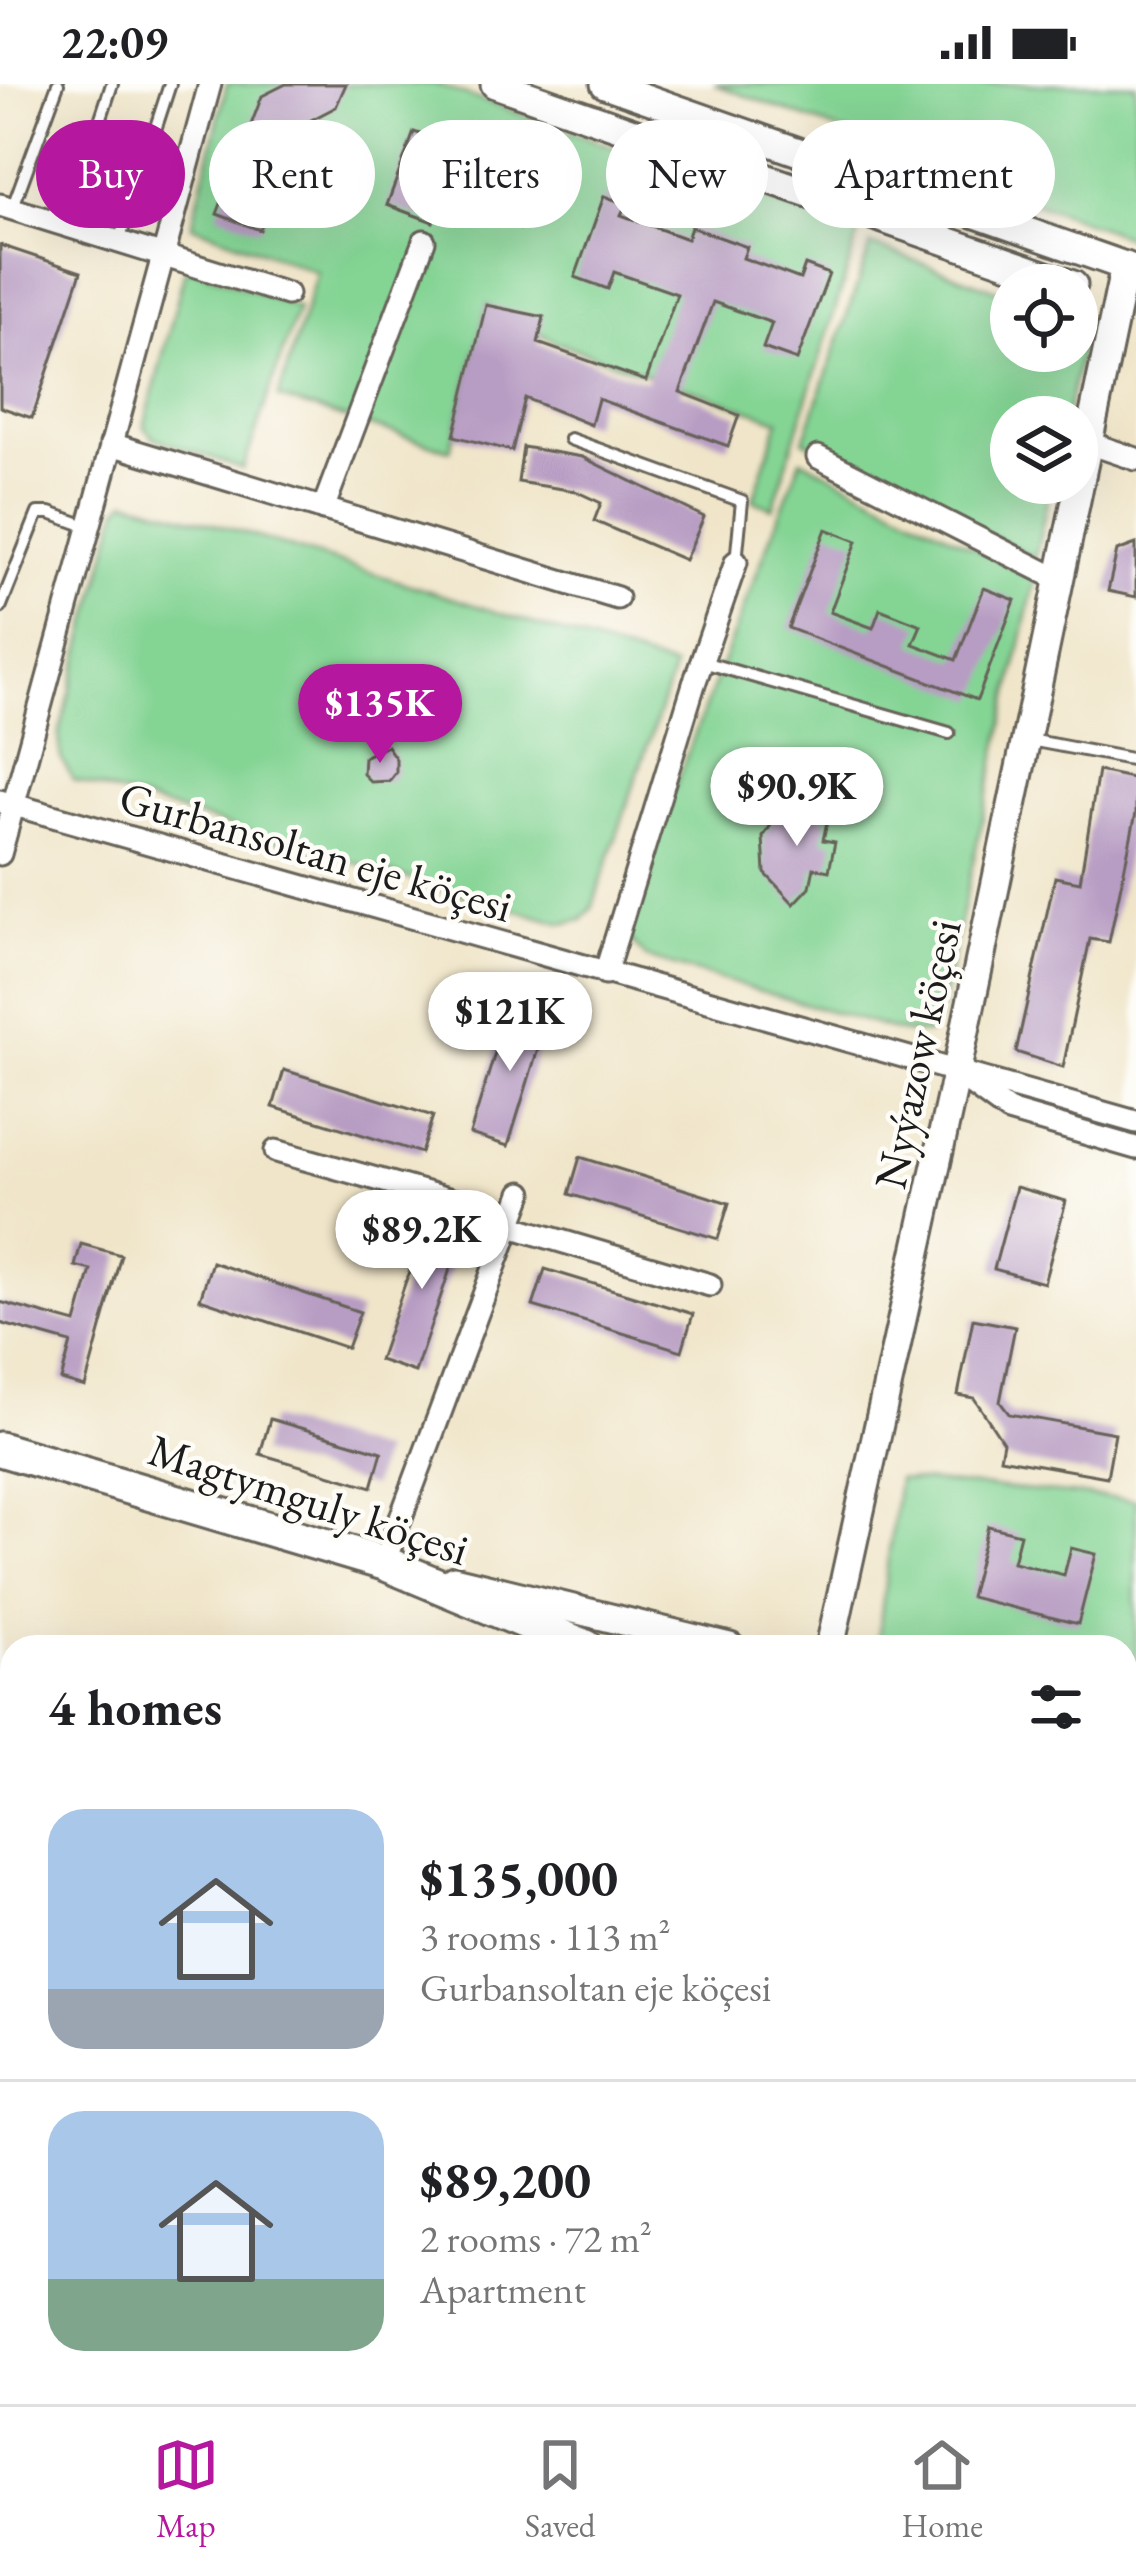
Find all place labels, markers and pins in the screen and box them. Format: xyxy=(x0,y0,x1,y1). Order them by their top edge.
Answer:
pin: $135K xyxy=(296,664,464,766)
pin: $90.9K xyxy=(699,747,895,849)
pin: $121K xyxy=(426,972,594,1074)
pin: $89.2K xyxy=(324,1190,520,1292)

